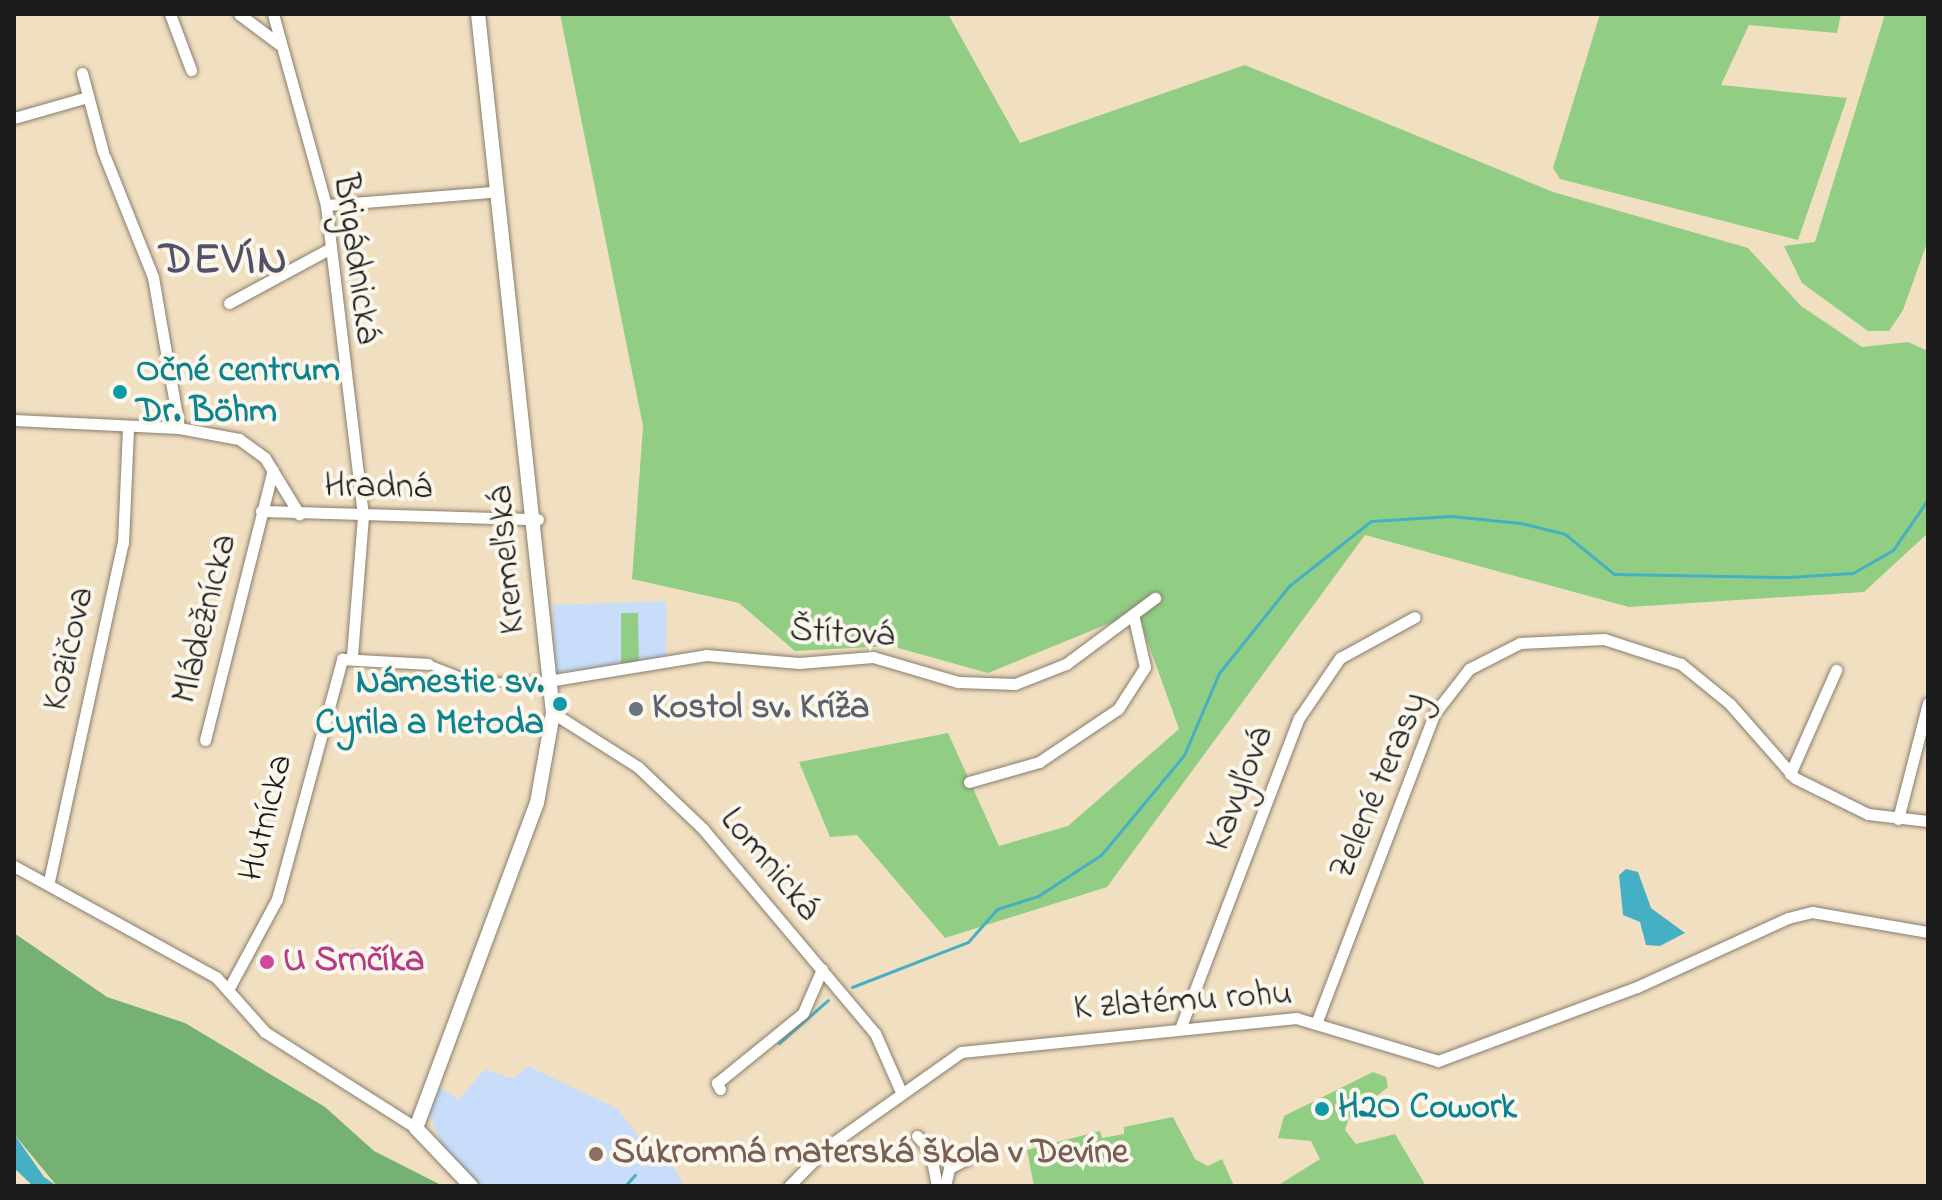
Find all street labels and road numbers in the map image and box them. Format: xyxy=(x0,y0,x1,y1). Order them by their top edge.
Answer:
street label: Brigádnická xyxy=(322,171,388,347)
street label: Hradná xyxy=(324,465,432,511)
street label: Kremeľská xyxy=(480,484,536,636)
street label: Mládežnícka xyxy=(164,530,248,708)
street label: Kozičova xyxy=(35,583,105,715)
street label: Štítová xyxy=(789,610,895,658)
street label: Zelené terasy xyxy=(1321,686,1439,886)
street label: Kavyľová xyxy=(1198,721,1284,857)
street label: Hutnícka xyxy=(230,750,304,886)
street label: Lomnická xyxy=(709,800,829,930)
street label: K zlatému rohu xyxy=(1072,973,1294,1031)

